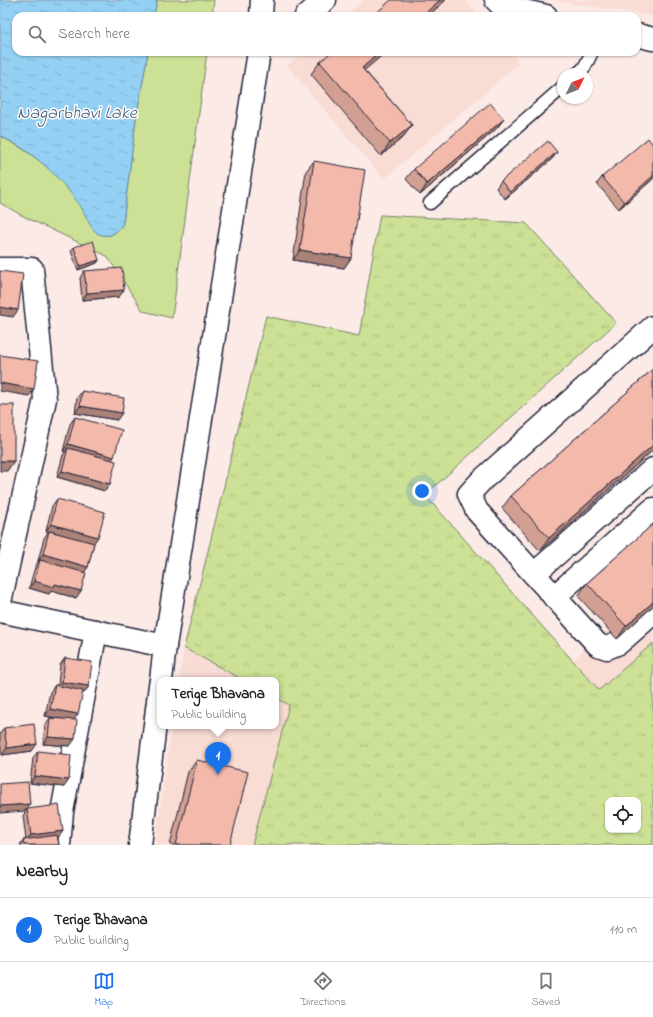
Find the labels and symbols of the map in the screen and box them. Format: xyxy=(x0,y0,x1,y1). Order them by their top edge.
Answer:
north arrow xyxy=(557,68,593,104)
water label: Nagarbhavi Lake xyxy=(17,101,138,127)
your location xyxy=(412,481,432,501)
pin: 1 xyxy=(205,742,231,775)

